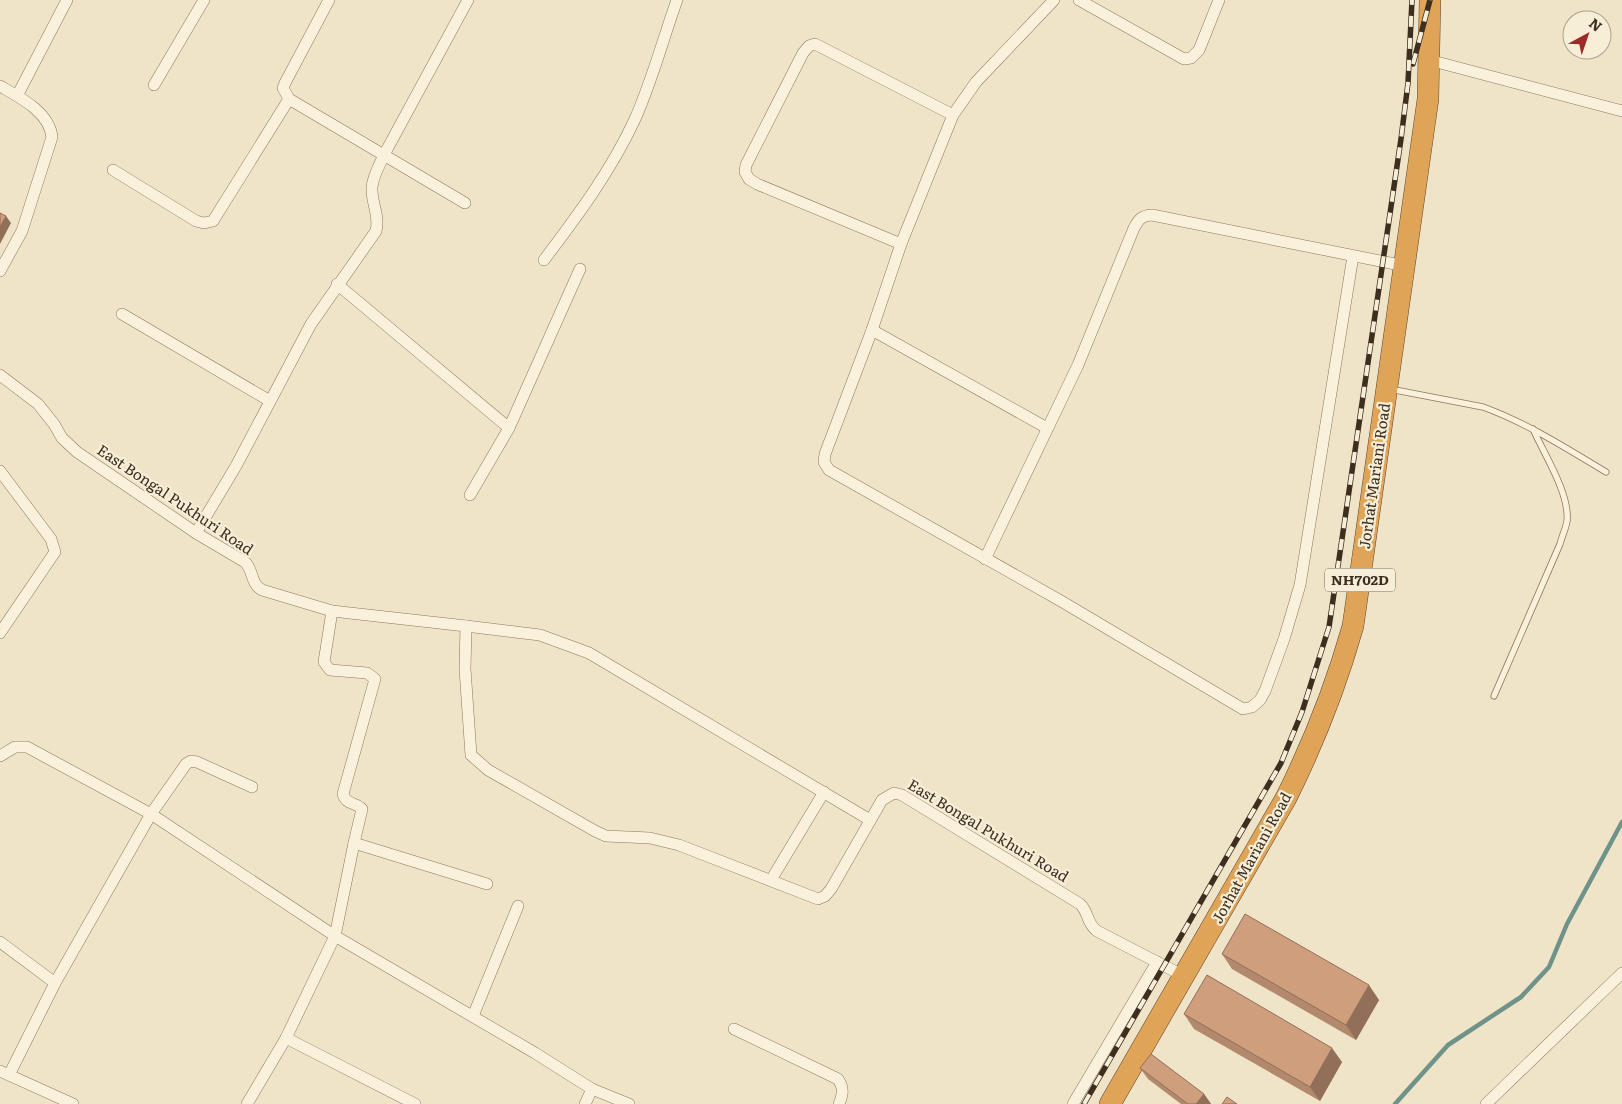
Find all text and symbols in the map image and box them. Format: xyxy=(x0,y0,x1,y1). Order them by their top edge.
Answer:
north arrow xyxy=(1562,10,1612,60)
text: N xyxy=(1585,13,1607,36)
street label: Jorhat Mariani Road xyxy=(1352,401,1395,550)
street label: East Bongal Pukhuri Road xyxy=(93,438,259,560)
road number: NH702D xyxy=(1325,568,1395,592)
street label: East Bongal Pukhuri Road xyxy=(904,772,1074,887)
street label: Jorhat Mariani Road xyxy=(1205,787,1296,927)

